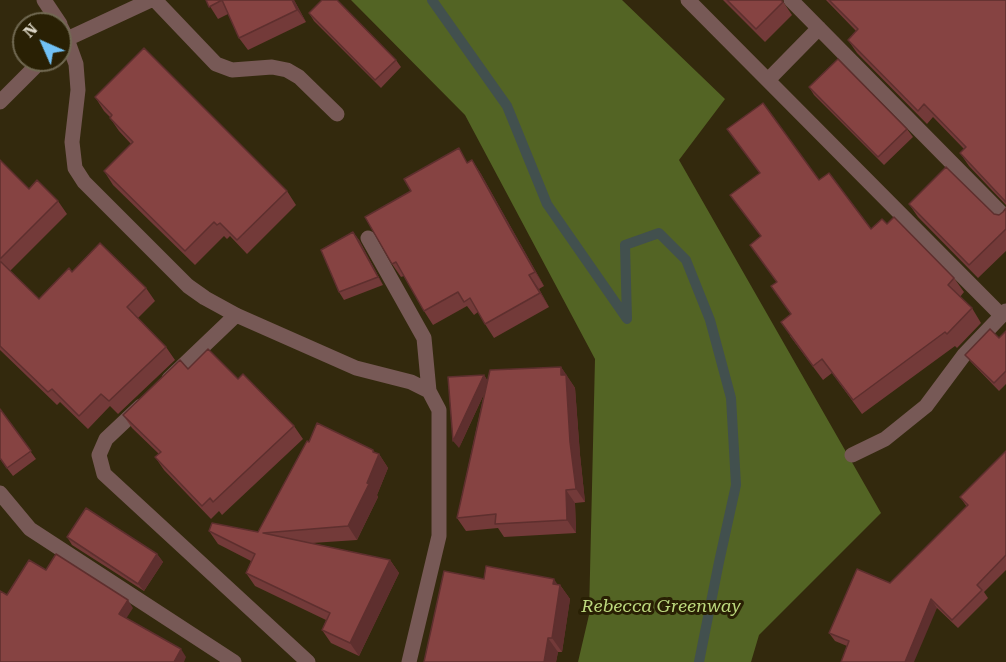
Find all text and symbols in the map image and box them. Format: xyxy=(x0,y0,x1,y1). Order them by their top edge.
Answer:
north arrow xyxy=(12,12,72,72)
text: N xyxy=(19,19,41,41)
park label: Rebecca Greenway xyxy=(581,596,741,618)

